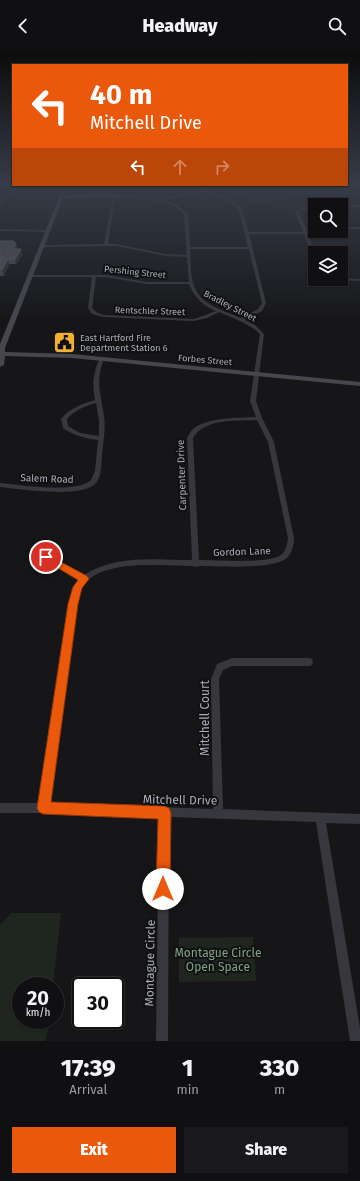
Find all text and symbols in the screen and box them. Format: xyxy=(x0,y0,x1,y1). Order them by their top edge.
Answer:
icon: back xyxy=(12,15,34,37)
text: Headway xyxy=(143,15,217,37)
icon: search xyxy=(326,15,348,37)
text: 40 m xyxy=(90,78,153,111)
icon: left xyxy=(24,80,76,132)
text: Mitchell Drive xyxy=(90,112,202,134)
icon: left xyxy=(127,156,149,178)
icon: ahead xyxy=(169,156,191,178)
icon: right xyxy=(211,156,233,178)
map controls xyxy=(308,198,348,286)
button: search xyxy=(308,198,348,238)
button: layers xyxy=(308,246,348,286)
street label: Pershing Street xyxy=(104,264,167,280)
street label: Bradley Street xyxy=(202,288,259,324)
street label: Rentschler Street xyxy=(115,305,186,317)
public building icon: East Hartford Fire Department Station 6 xyxy=(51,330,77,356)
place label: East Hartford Fire Department Station 6 xyxy=(80,333,168,353)
street label: Forbes Street xyxy=(178,353,233,367)
street label: Carpenter Drive xyxy=(175,439,189,511)
street label: Salem Road xyxy=(20,472,74,486)
pin xyxy=(29,540,63,574)
street label: Gordon Lane xyxy=(213,545,271,559)
icon: arrive xyxy=(35,546,57,568)
street label: Mitchell Court xyxy=(198,679,212,756)
street label: Mitchell Drive xyxy=(143,792,217,808)
position arrow xyxy=(142,868,184,910)
street label: Montague Circle xyxy=(142,919,158,1007)
park label: Montague Circle Open Space xyxy=(175,946,261,974)
speed limit sign: 30 xyxy=(72,977,124,1029)
text: 20 xyxy=(27,986,49,1010)
text: km/h xyxy=(26,1007,50,1019)
text: 17:39 xyxy=(61,1054,116,1082)
text: 1 xyxy=(182,1054,193,1082)
text: 330 xyxy=(260,1054,299,1082)
text: Arrival xyxy=(69,1082,107,1097)
text: min xyxy=(177,1082,199,1097)
text: m xyxy=(274,1082,285,1097)
button: Exit xyxy=(12,1127,176,1173)
button: Share xyxy=(184,1127,348,1173)

